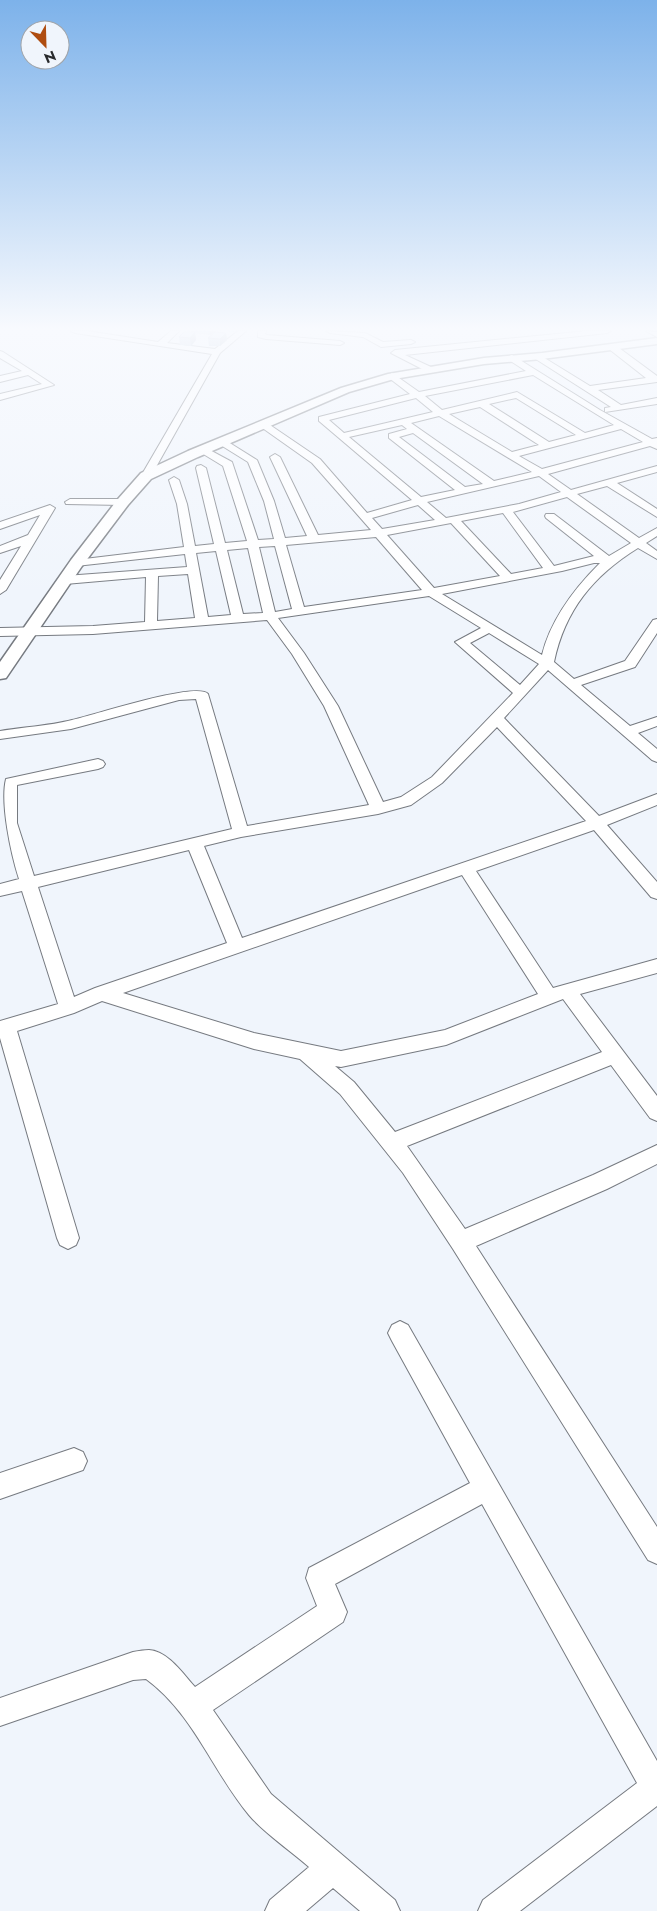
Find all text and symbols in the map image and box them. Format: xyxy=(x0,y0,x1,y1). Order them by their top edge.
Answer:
north arrow xyxy=(20,20,70,70)
text: N xyxy=(41,46,59,68)

